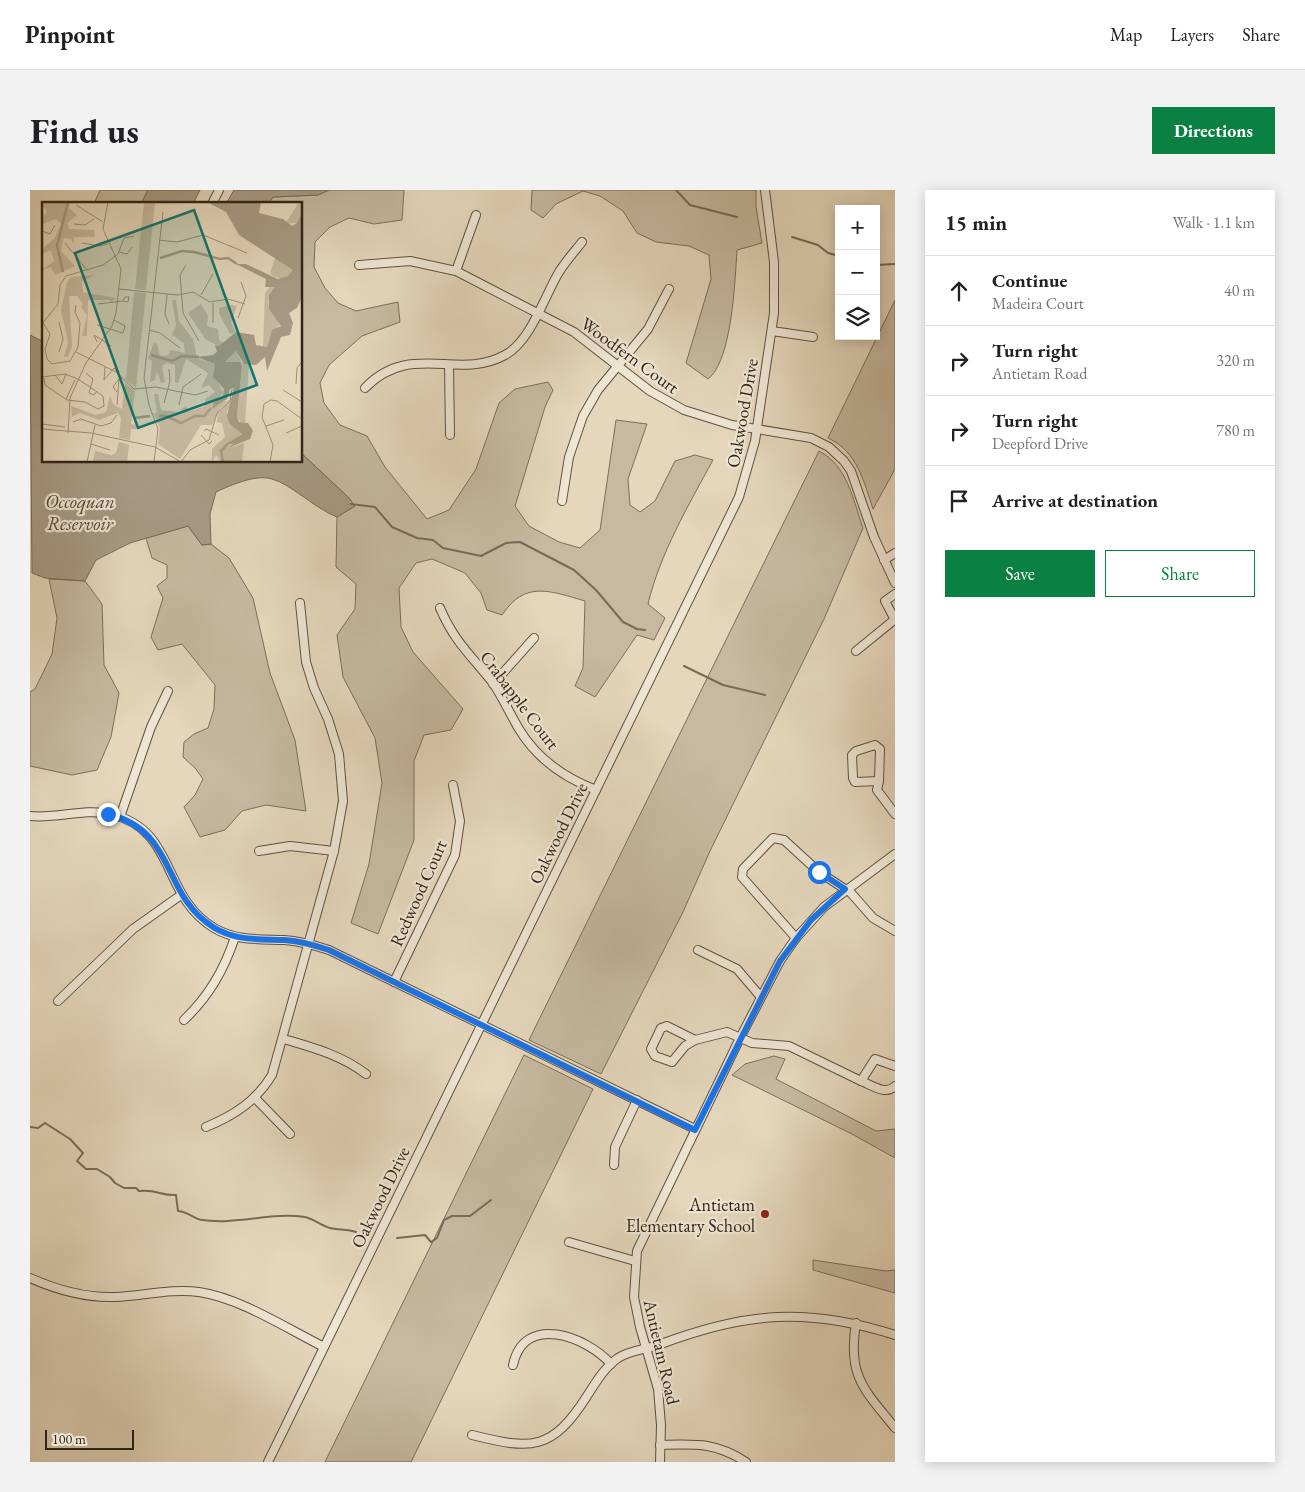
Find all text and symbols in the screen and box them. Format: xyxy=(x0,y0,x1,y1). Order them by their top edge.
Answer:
text: Pinpoint xyxy=(25,19,115,50)
text: Map xyxy=(1110,23,1142,46)
text: Layers xyxy=(1170,23,1214,46)
text: Share xyxy=(1242,23,1280,46)
button: Directions xyxy=(1152,107,1275,154)
text: Find us xyxy=(30,108,139,153)
inset map xyxy=(42,202,302,462)
map controls xyxy=(835,205,880,340)
button: + xyxy=(835,205,880,250)
text: 15 min xyxy=(945,209,1007,236)
text: Walk · 1.1 km xyxy=(1172,212,1255,233)
button: − xyxy=(835,250,880,295)
text: Continue xyxy=(992,268,1067,293)
icon: ahead xyxy=(945,277,973,305)
text: 40 m xyxy=(1224,280,1255,301)
text: Madeira Court xyxy=(992,293,1084,314)
button: layers xyxy=(835,295,880,340)
street label: Woodfern Court xyxy=(576,312,684,399)
text: Turn right xyxy=(992,338,1078,363)
icon: right xyxy=(945,347,973,375)
text: 320 m xyxy=(1216,350,1255,371)
street label: Oakwood Drive xyxy=(721,357,763,469)
text: Antietam Road xyxy=(992,363,1087,384)
text: Turn right xyxy=(992,408,1078,433)
icon: right xyxy=(945,417,973,445)
text: 780 m xyxy=(1216,420,1255,441)
text: Deepford Drive xyxy=(992,433,1088,454)
icon: arrive xyxy=(945,487,973,515)
text: Arrive at destination xyxy=(992,488,1158,513)
water label: Occoquan Reservoir xyxy=(45,489,115,536)
button: Save xyxy=(945,550,1095,597)
button: Share xyxy=(1105,550,1255,597)
street label: Crabapple Court xyxy=(475,646,565,754)
street label: Oakwood Drive xyxy=(524,778,592,888)
route end xyxy=(97,803,120,826)
street label: Redwood Court xyxy=(384,836,452,950)
route start xyxy=(808,861,831,884)
street label: Oakwood Drive xyxy=(346,1142,414,1252)
place label: Antietam Elementary School xyxy=(626,1193,755,1237)
marker: Antietam Elementary School xyxy=(759,1208,771,1220)
street label: Antietam Road xyxy=(639,1296,685,1408)
scale bar xyxy=(45,1427,134,1450)
text: 100 m xyxy=(52,1430,86,1448)

